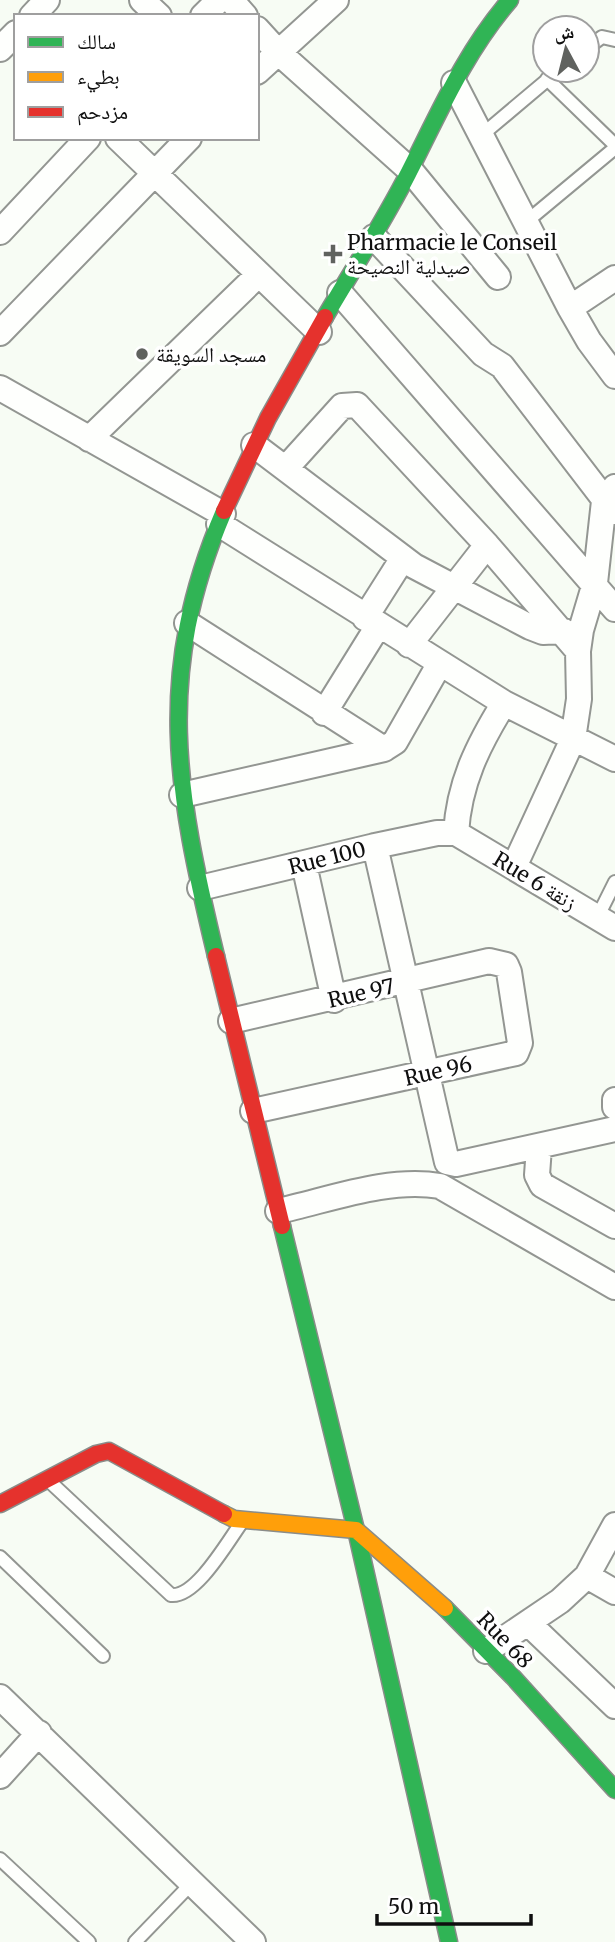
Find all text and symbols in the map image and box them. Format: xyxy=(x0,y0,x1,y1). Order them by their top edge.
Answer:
legend xyxy=(14,14,259,140)
north arrow xyxy=(531,14,601,84)
text: ش xyxy=(552,19,575,45)
text: سالك xyxy=(77,28,116,55)
text: بطيء xyxy=(77,63,120,93)
text: مزدحم xyxy=(77,98,128,126)
place label: Pharmacie le Conseil صيدلية النصيحة xyxy=(347,229,557,280)
marker: Pharmacie le Conseil صيدلية النصيحة xyxy=(325,246,341,262)
place label: مسجد السويقة xyxy=(156,341,266,368)
marker: مسجد السويقة xyxy=(134,346,150,362)
street label: Rue 100 xyxy=(285,835,369,881)
street label: Rue 6 زنقة xyxy=(488,846,582,916)
street label: Rue 97 xyxy=(325,972,397,1014)
street label: Rue 96 xyxy=(401,1050,475,1092)
street label: Rue 68 xyxy=(471,1606,539,1674)
scale bar xyxy=(377,1882,531,1926)
text: 50 m xyxy=(388,1893,439,1920)

